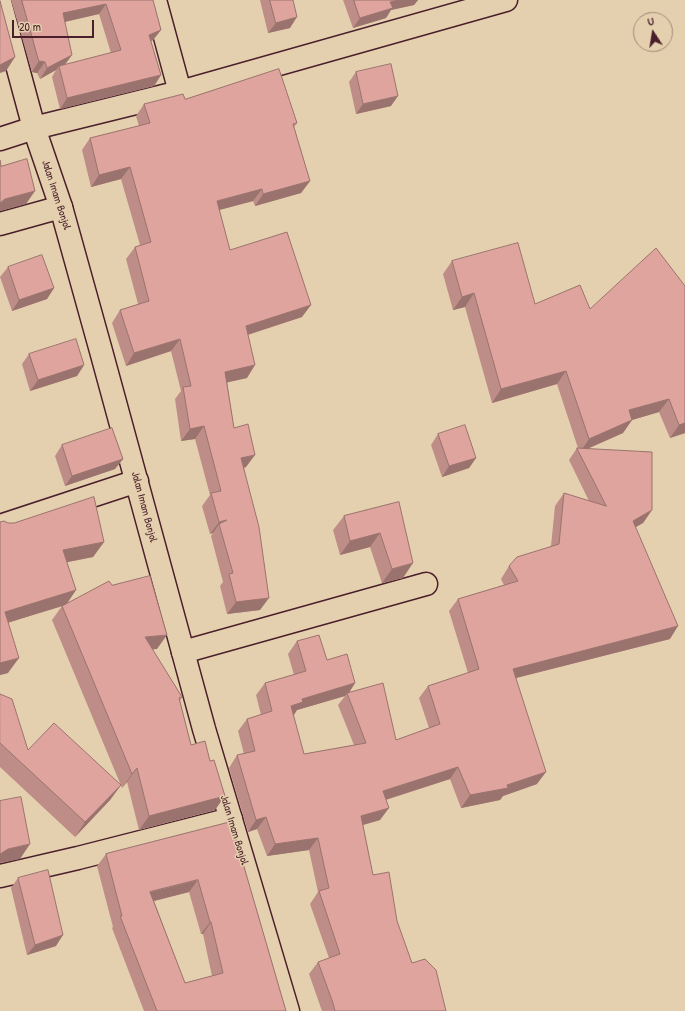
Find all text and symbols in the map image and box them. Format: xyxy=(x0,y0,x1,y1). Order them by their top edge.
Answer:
scale bar xyxy=(14,12,96,38)
north arrow xyxy=(633,12,673,52)
text: U xyxy=(646,14,655,29)
text: 20 m xyxy=(19,18,41,35)
street label: Jalan Imam Bonjol xyxy=(39,159,73,231)
street label: Jalan Imam Bonjol xyxy=(128,470,160,544)
street label: Jalan Imam Bonjol xyxy=(217,793,251,867)

